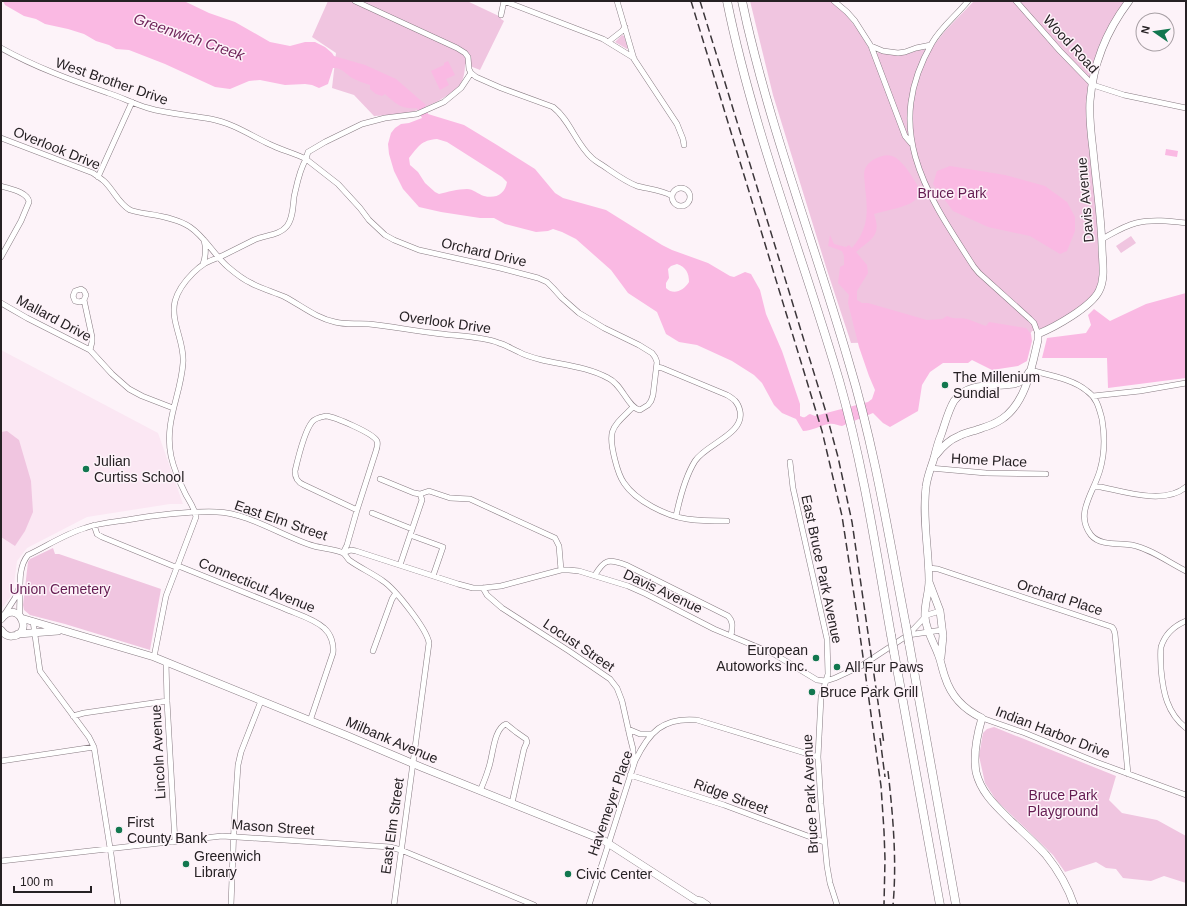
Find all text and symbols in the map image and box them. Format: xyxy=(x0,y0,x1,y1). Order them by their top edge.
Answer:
water label: Greenwich Creek xyxy=(132,10,248,64)
street label: Wood Road xyxy=(1040,12,1102,76)
north arrow xyxy=(1135,12,1175,52)
text: N xyxy=(1139,24,1152,35)
street label: West Brother Drive xyxy=(54,54,171,108)
street label: Overlook Drive xyxy=(11,123,103,173)
street label: Davis Avenue xyxy=(1073,157,1097,243)
park label: Bruce Park xyxy=(917,185,988,201)
street label: Orchard Drive xyxy=(440,234,528,270)
street label: Mallard Drive xyxy=(14,292,94,345)
street label: Overlook Drive xyxy=(398,308,492,336)
place label: The Millenium Sundial xyxy=(953,369,1040,401)
marker: The Millenium Sundial xyxy=(940,380,950,390)
street label: Home Place xyxy=(951,450,1028,470)
place label: Julian Curtiss School xyxy=(94,453,184,485)
marker: Julian Curtiss School xyxy=(81,464,91,474)
street label: East Bruce Park Avenue xyxy=(798,493,846,645)
street label: East Elm Street xyxy=(232,497,330,543)
street label: Connecticut Avenue xyxy=(196,554,318,616)
street label: Davis Avenue xyxy=(621,566,705,616)
street label: Orchard Place xyxy=(1015,576,1105,619)
park label: Union Cemetery xyxy=(9,581,111,597)
street label: Locust Street xyxy=(540,615,618,675)
place label: European Autoworks Inc. xyxy=(716,642,808,674)
marker: European Autoworks Inc. xyxy=(811,653,821,663)
place label: All Fur Paws xyxy=(845,659,924,675)
marker: All Fur Paws xyxy=(832,662,842,672)
place label: Bruce Park Grill xyxy=(820,684,918,700)
marker: Bruce Park Grill xyxy=(807,687,817,697)
street label: Indian Harbor Drive xyxy=(993,703,1113,761)
street label: Lincoln Avenue xyxy=(148,704,168,800)
street label: Milbank Avenue xyxy=(343,713,441,767)
street label: Bruce Park Avenue xyxy=(799,734,821,854)
street label: Havemeyer Place xyxy=(584,748,636,858)
street label: Ridge Street xyxy=(692,775,770,817)
street label: East Elm Street xyxy=(377,777,407,875)
park label: Bruce Park Playground xyxy=(1028,787,1099,819)
place label: First County Bank xyxy=(127,814,208,846)
street label: Mason Street xyxy=(231,816,315,838)
marker: First County Bank xyxy=(114,825,124,835)
place label: Greenwich Library xyxy=(194,848,261,880)
marker: Greenwich Library xyxy=(181,859,191,869)
place label: Civic Center xyxy=(576,866,653,882)
scale bar xyxy=(14,868,91,894)
marker: Civic Center xyxy=(563,869,573,879)
text: 100 m xyxy=(20,875,53,889)

